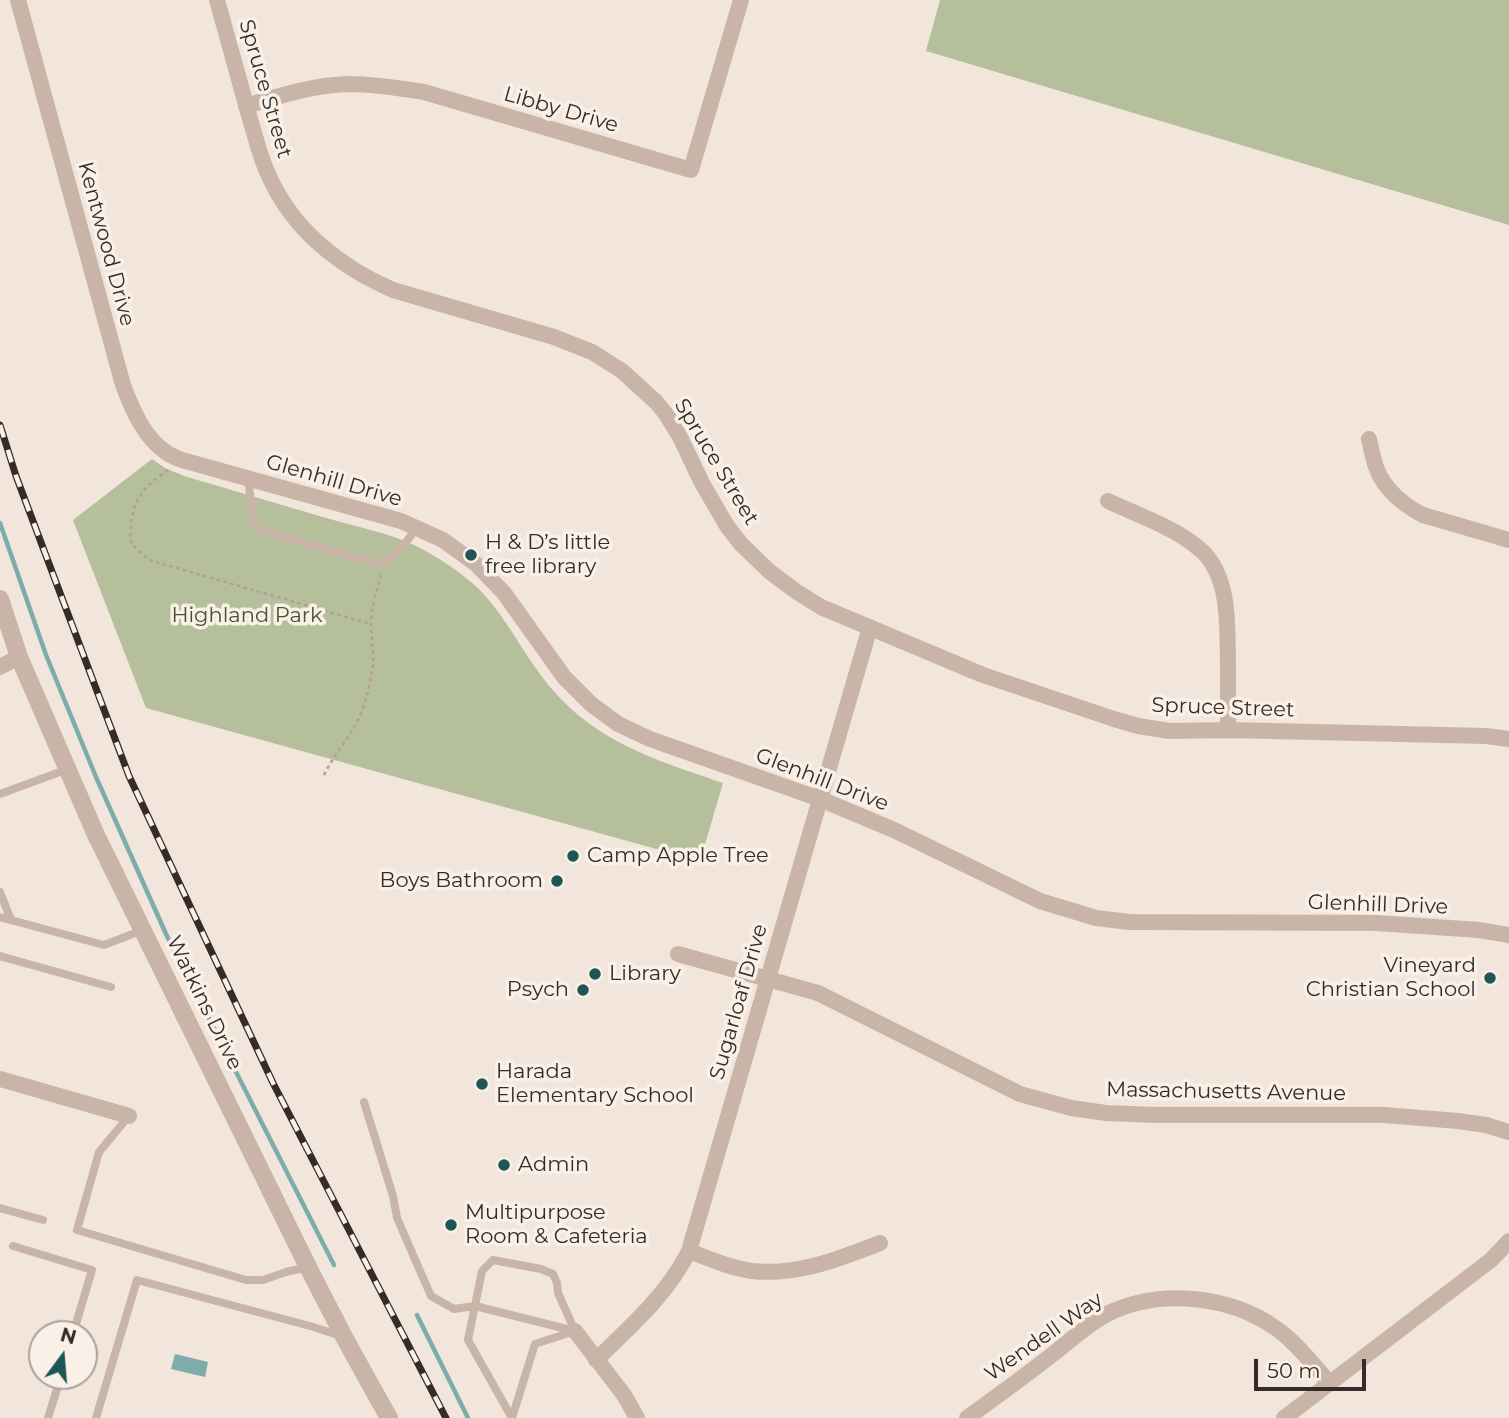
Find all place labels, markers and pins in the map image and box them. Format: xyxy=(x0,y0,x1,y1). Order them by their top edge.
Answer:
place label: H & D’s little free library xyxy=(485,530,610,580)
marker: H & D’s little free library xyxy=(463,547,479,563)
place label: Camp Apple Tree xyxy=(587,843,769,869)
marker: Camp Apple Tree xyxy=(565,848,581,864)
place label: Boys Bathroom xyxy=(380,868,543,894)
marker: Boys Bathroom xyxy=(549,873,565,889)
place label: Vineyard Christian School xyxy=(1306,953,1476,1003)
place label: Library xyxy=(609,961,681,987)
marker: Library xyxy=(587,966,603,982)
marker: Vineyard Christian School xyxy=(1482,970,1498,986)
place label: Psych xyxy=(507,977,569,1003)
marker: Psych xyxy=(575,982,591,998)
place label: Harada Elementary School xyxy=(496,1059,694,1109)
marker: Harada Elementary School xyxy=(474,1076,490,1092)
place label: Admin xyxy=(518,1152,589,1178)
marker: Admin xyxy=(496,1157,512,1173)
place label: Multipurpose Room & Cafeteria xyxy=(465,1200,648,1250)
marker: Multipurpose Room & Cafeteria xyxy=(443,1217,459,1233)

